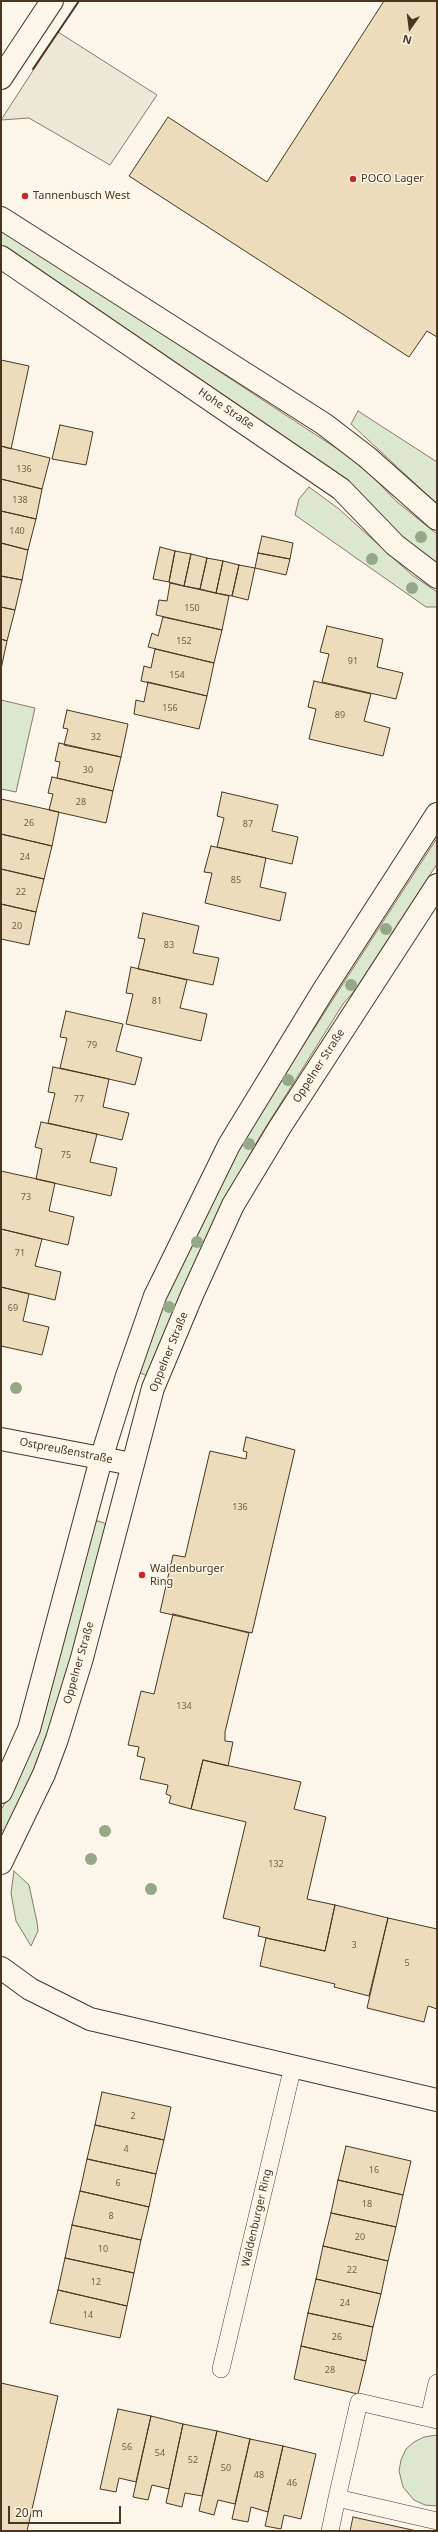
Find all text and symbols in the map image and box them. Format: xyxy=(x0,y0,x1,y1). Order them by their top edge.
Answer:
north arrow xyxy=(390,8,430,48)
text: N xyxy=(401,32,413,48)
place label: POCO Lager xyxy=(361,172,424,186)
marker: POCO Lager xyxy=(348,174,358,184)
place label: Tannenbusch West xyxy=(33,189,130,203)
marker: Tannenbusch West xyxy=(20,191,30,201)
street label: Hohe Straße xyxy=(196,386,256,432)
house number: 136 xyxy=(16,464,32,474)
house number: 138 xyxy=(12,495,28,505)
house number: 140 xyxy=(9,526,25,536)
house number: 150 xyxy=(184,603,200,613)
house number: 152 xyxy=(176,636,192,646)
house number: 91 xyxy=(348,656,358,666)
house number: 154 xyxy=(169,670,185,680)
house number: 156 xyxy=(162,703,178,713)
house number: 89 xyxy=(335,710,345,720)
house number: 32 xyxy=(91,732,101,742)
house number: 30 xyxy=(83,765,93,775)
house number: 28 xyxy=(76,797,86,807)
house number: 26 xyxy=(24,818,34,828)
house number: 87 xyxy=(243,819,253,829)
house number: 24 xyxy=(20,852,30,862)
house number: 85 xyxy=(231,875,241,885)
house number: 22 xyxy=(16,887,26,897)
house number: 20 xyxy=(12,921,22,931)
house number: 83 xyxy=(164,940,174,950)
house number: 81 xyxy=(152,996,162,1006)
street label: Oppelner Straße xyxy=(290,1027,348,1105)
house number: 79 xyxy=(87,1040,97,1050)
house number: 77 xyxy=(74,1094,84,1104)
house number: 75 xyxy=(61,1150,71,1160)
house number: 73 xyxy=(21,1192,31,1202)
house number: 71 xyxy=(15,1248,25,1258)
house number: 69 xyxy=(8,1303,18,1313)
street label: Oppelner Straße xyxy=(147,1310,191,1394)
street label: Ostpreußenstraße xyxy=(18,1435,114,1467)
house number: 136 xyxy=(232,1502,248,1512)
place label: Waldenburger Ring xyxy=(150,1562,224,1588)
marker: Waldenburger Ring xyxy=(137,1570,147,1580)
street label: Oppelner Straße xyxy=(61,1620,97,1706)
house number: 134 xyxy=(176,1701,192,1711)
house number: 132 xyxy=(268,1859,284,1869)
house number: 3 xyxy=(351,1940,357,1950)
house number: 5 xyxy=(404,1958,410,1968)
house number: 2 xyxy=(130,2111,136,2121)
house number: 4 xyxy=(123,2144,129,2154)
house number: 16 xyxy=(369,2165,379,2175)
street label: Waldenburger Ring xyxy=(239,2168,275,2268)
house number: 6 xyxy=(115,2178,121,2188)
house number: 18 xyxy=(362,2199,372,2209)
house number: 8 xyxy=(108,2211,114,2221)
house number: 20 xyxy=(355,2232,365,2242)
house number: 10 xyxy=(98,2244,108,2254)
house number: 22 xyxy=(347,2265,357,2275)
house number: 12 xyxy=(91,2277,101,2287)
house number: 24 xyxy=(340,2298,350,2308)
house number: 14 xyxy=(83,2310,93,2320)
house number: 26 xyxy=(332,2332,342,2342)
house number: 28 xyxy=(325,2365,335,2375)
house number: 56 xyxy=(122,2442,132,2452)
house number: 54 xyxy=(155,2448,165,2458)
house number: 52 xyxy=(188,2455,198,2465)
house number: 50 xyxy=(221,2463,231,2473)
house number: 48 xyxy=(254,2470,264,2480)
house number: 46 xyxy=(287,2478,297,2488)
scale bar xyxy=(10,2498,123,2524)
text: 20 m xyxy=(15,2504,43,2521)

